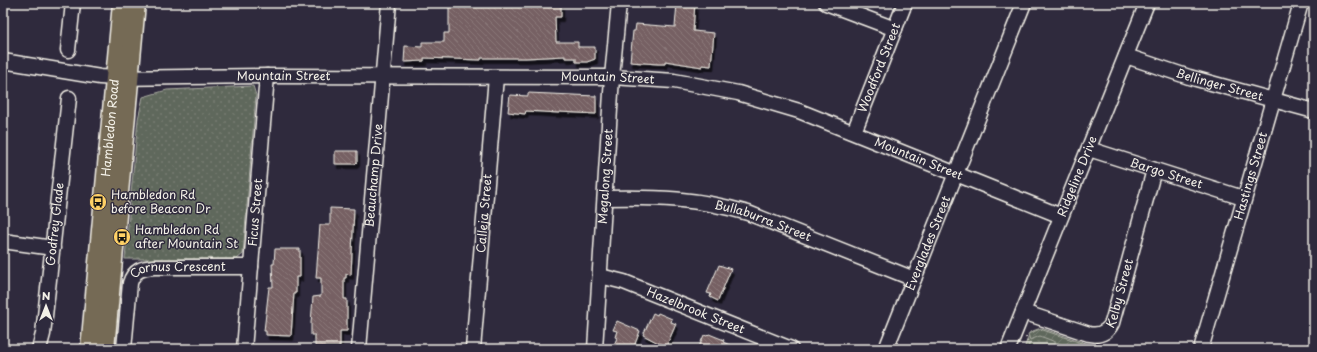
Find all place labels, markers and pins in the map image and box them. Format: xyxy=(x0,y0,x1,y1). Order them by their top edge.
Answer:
place label: Hambledon Rd before Beacon Dr xyxy=(111,185,211,217)
bus stop icon: Hambledon Rd before Beacon Dr xyxy=(88,192,108,212)
place label: Hambledon Rd after Mountain St xyxy=(135,220,238,252)
bus stop icon: Hambledon Rd after Mountain St xyxy=(112,227,132,247)

